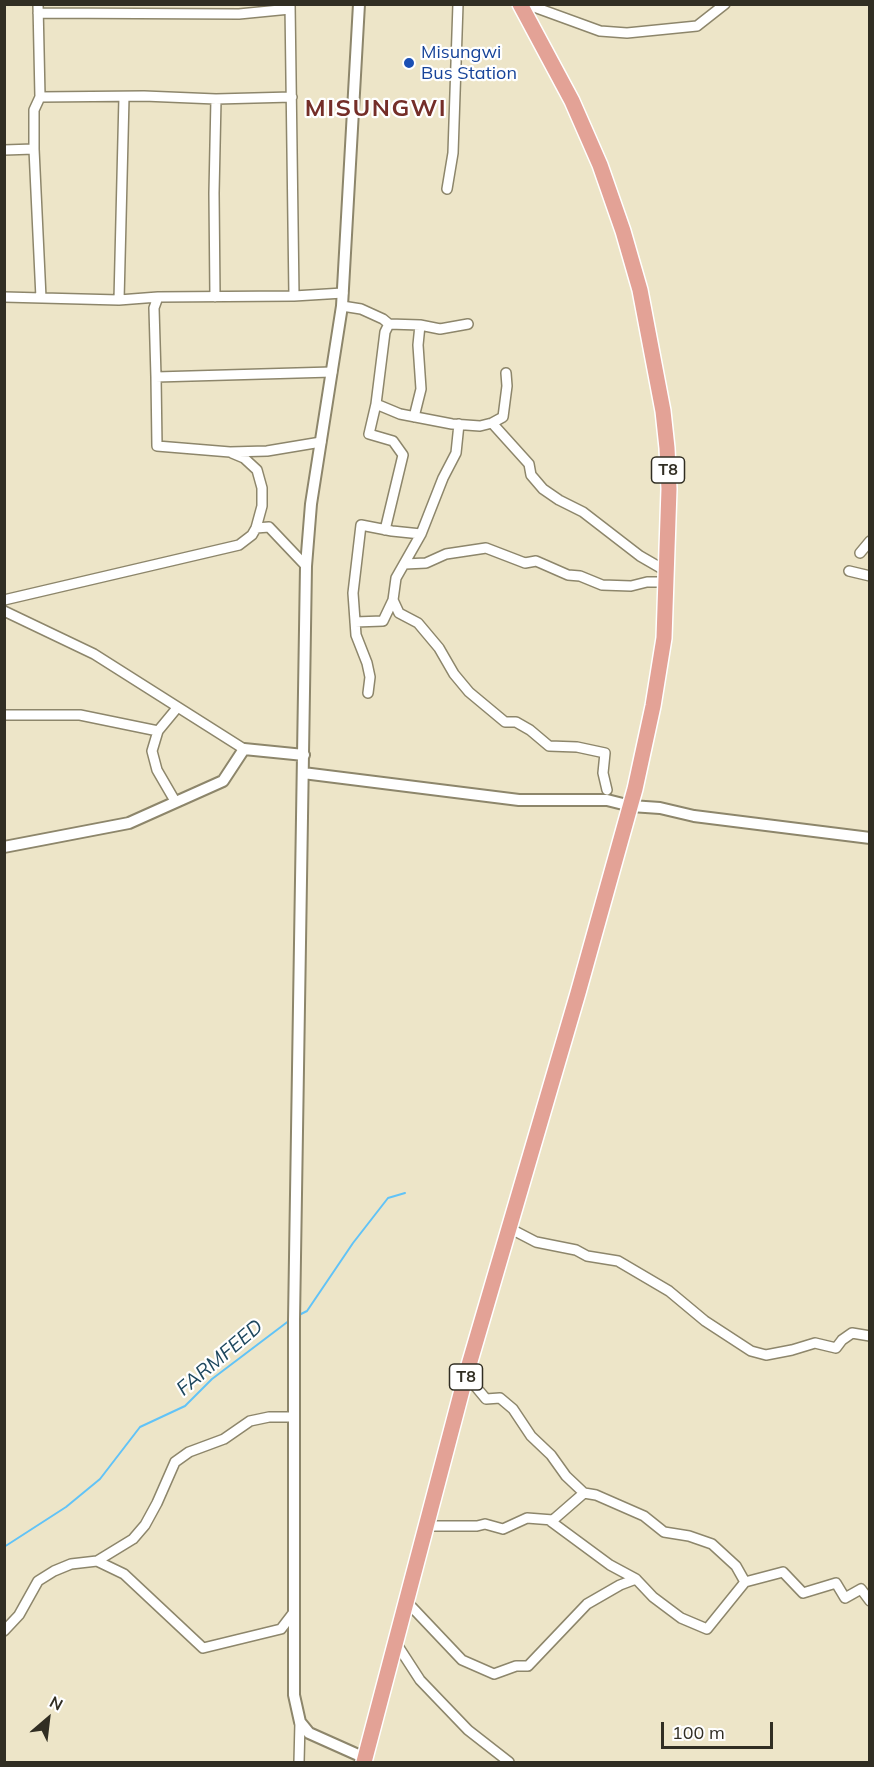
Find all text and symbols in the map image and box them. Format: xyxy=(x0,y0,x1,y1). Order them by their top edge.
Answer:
place label: Misungwi Bus Station xyxy=(421,42,517,84)
marker: Misungwi Bus Station xyxy=(402,56,416,70)
district label: MISUNGWI xyxy=(305,95,447,123)
road number: T8 xyxy=(652,457,684,483)
water label: FARMFEED xyxy=(172,1315,268,1401)
road number: T8 xyxy=(450,1364,482,1390)
north arrow xyxy=(18,1689,78,1749)
text: N xyxy=(46,1691,66,1715)
scale bar xyxy=(664,1710,776,1748)
text: 100 m xyxy=(672,1721,725,1744)

